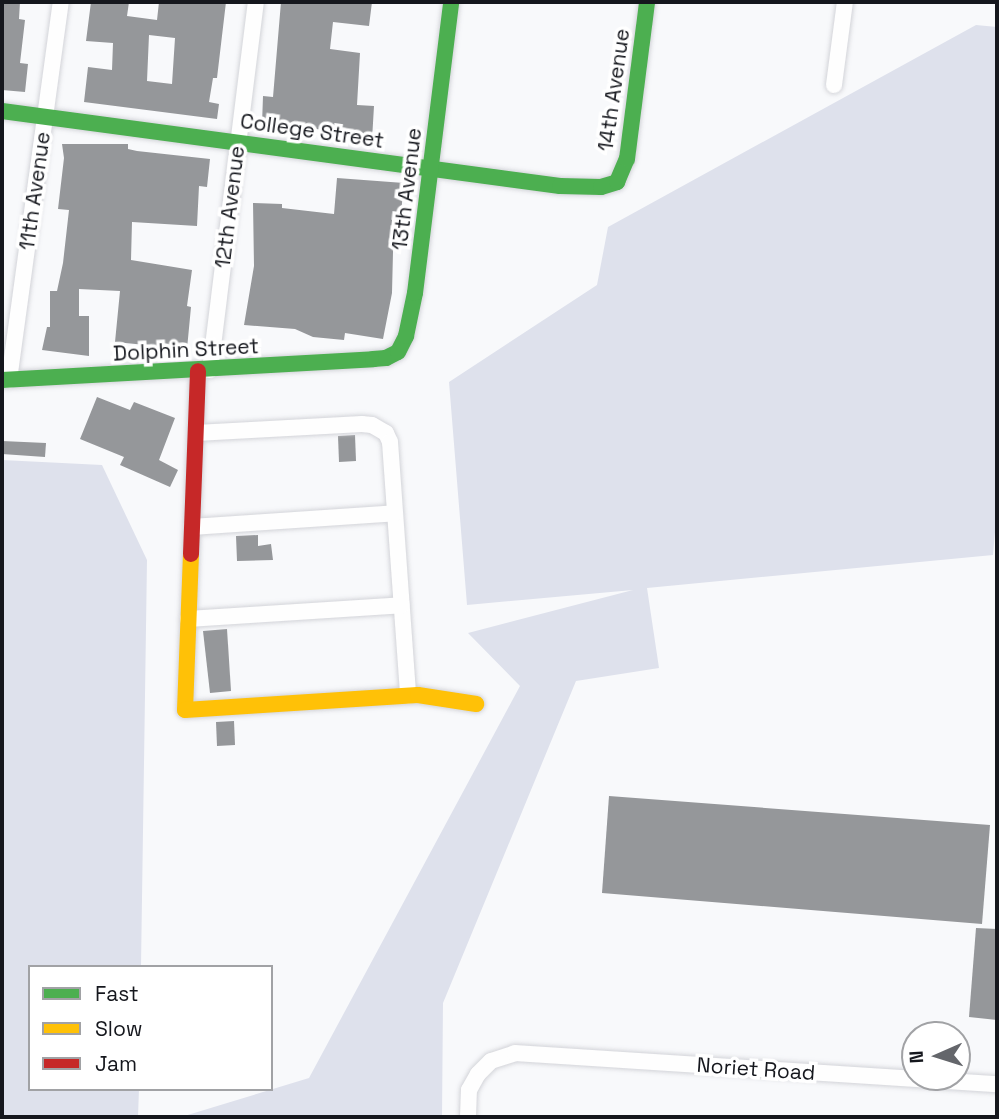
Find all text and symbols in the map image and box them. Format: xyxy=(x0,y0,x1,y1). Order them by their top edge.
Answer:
street label: 14th Avenue xyxy=(593,27,635,153)
street label: College Street xyxy=(239,108,385,154)
street label: 13th Avenue xyxy=(387,126,427,252)
street label: 11th Avenue xyxy=(14,130,56,252)
street label: 12th Avenue xyxy=(210,144,250,270)
street label: Dolphin Street xyxy=(112,334,260,366)
legend xyxy=(28,965,273,1091)
text: Fast xyxy=(95,980,139,1007)
text: Slow xyxy=(95,1015,143,1042)
north arrow xyxy=(901,1021,971,1091)
text: Jam xyxy=(95,1050,137,1077)
text: N xyxy=(904,1050,929,1064)
street label: Noriet Road xyxy=(696,1052,816,1086)

